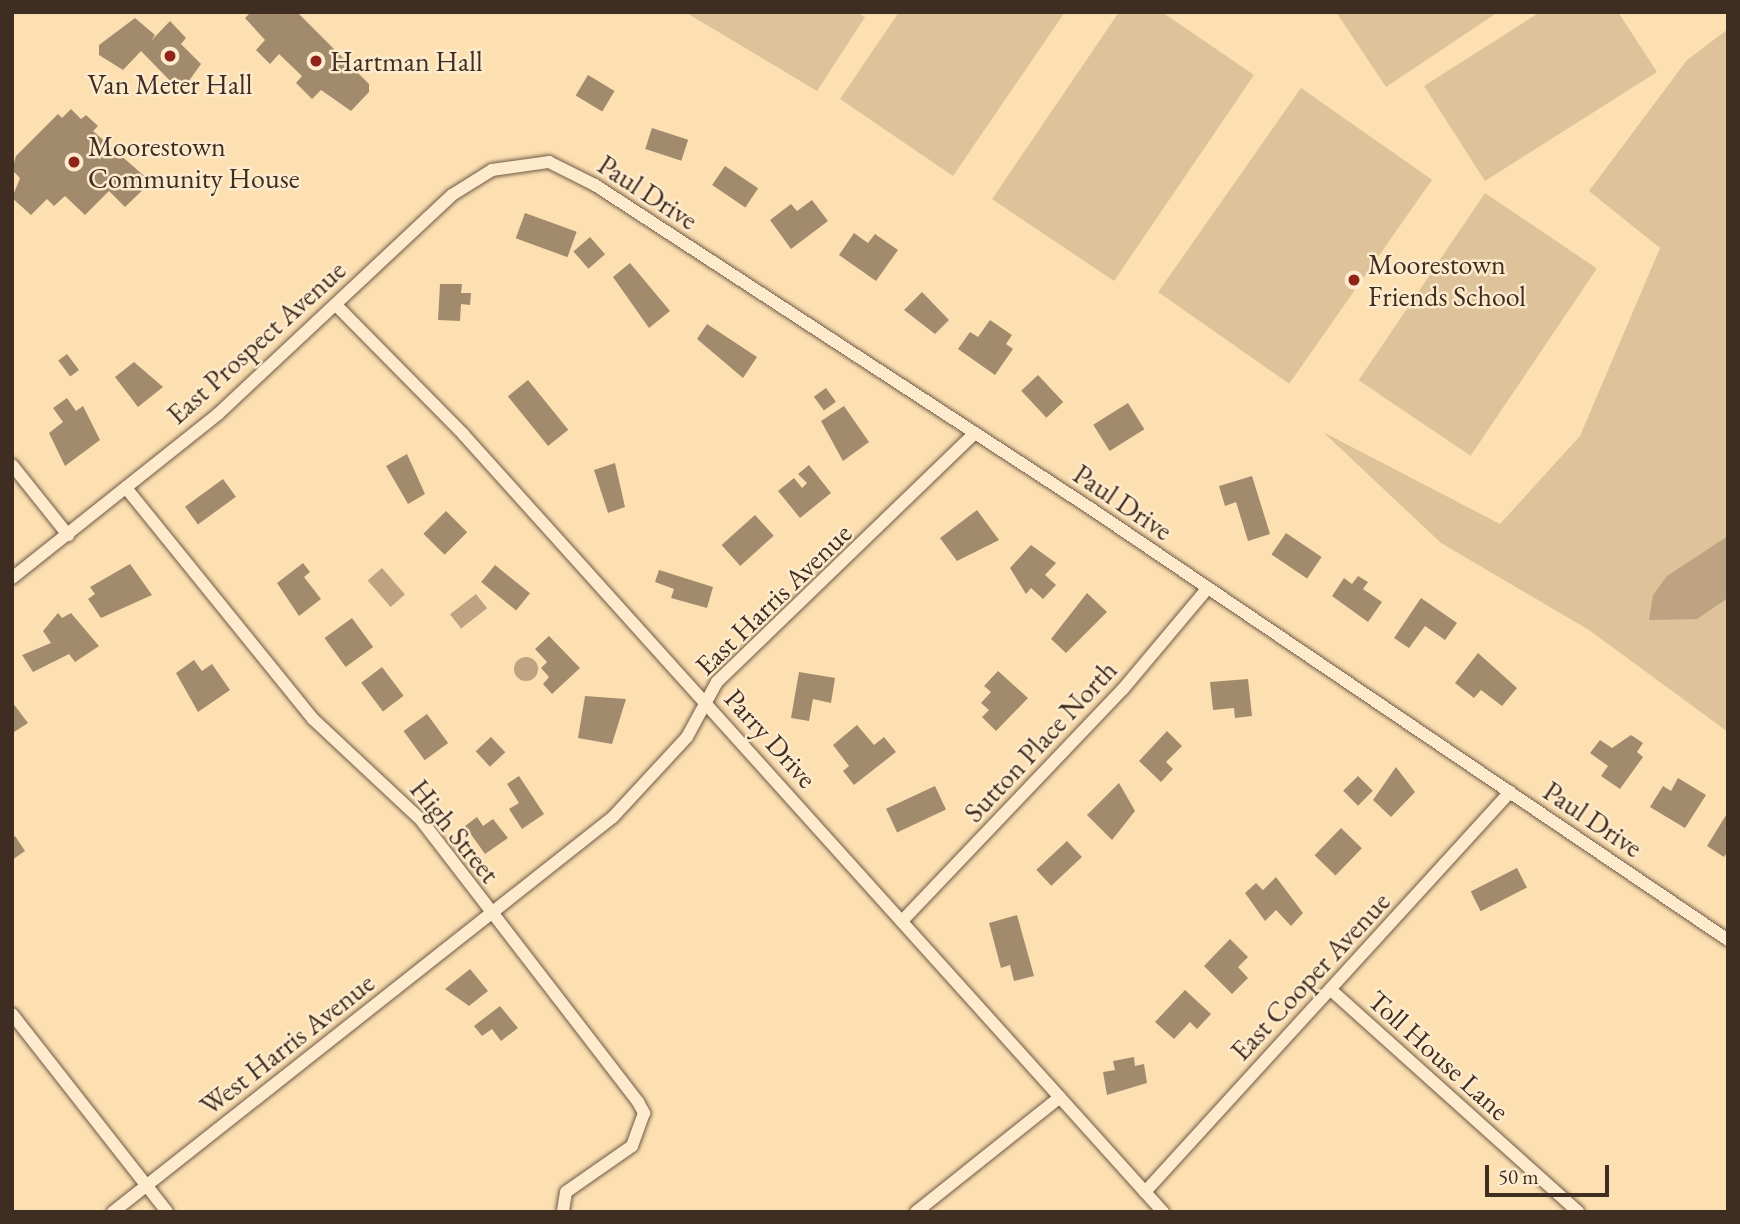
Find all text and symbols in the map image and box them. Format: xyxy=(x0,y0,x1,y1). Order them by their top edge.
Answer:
place label: Hartman Hall xyxy=(330,44,483,78)
marker: Van Meter Hall xyxy=(162,48,178,64)
marker: Hartman Hall xyxy=(308,53,324,69)
place label: Van Meter Hall xyxy=(87,67,253,101)
place label: Moorestown Community House xyxy=(88,129,300,195)
street label: Paul Drive xyxy=(592,147,704,237)
marker: Moorestown Community House xyxy=(66,154,82,170)
place label: Moorestown Friends School xyxy=(1368,247,1526,313)
street label: East Prospect Avenue xyxy=(160,253,352,431)
marker: Moorestown Friends School xyxy=(1346,272,1362,288)
street label: Paul Drive xyxy=(1067,457,1179,547)
street label: East Harris Avenue xyxy=(688,516,858,682)
street label: Sutton Place North xyxy=(956,653,1124,829)
street label: Parry Drive xyxy=(718,682,824,794)
street label: High Street xyxy=(403,773,507,889)
street label: Paul Drive xyxy=(1537,774,1649,864)
street label: East Cooper Avenue xyxy=(1223,885,1397,1067)
street label: West Harris Avenue xyxy=(193,966,381,1122)
street label: Toll House Lane xyxy=(1361,983,1517,1127)
scale bar xyxy=(1488,1150,1612,1194)
text: 50 m xyxy=(1498,1163,1539,1190)

